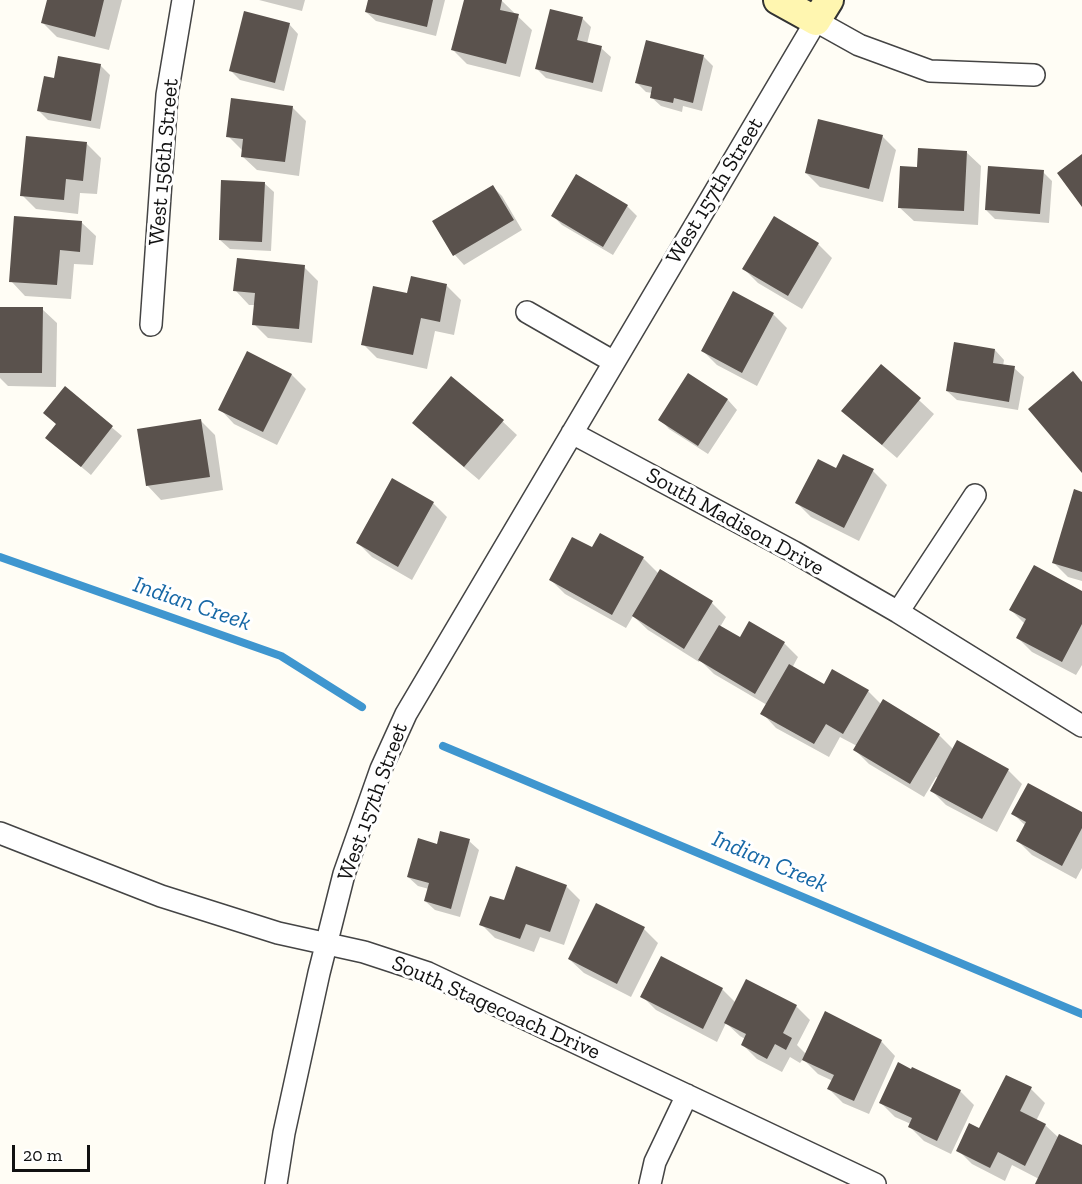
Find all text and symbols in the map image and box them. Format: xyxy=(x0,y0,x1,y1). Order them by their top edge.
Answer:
street label: West 156th Street xyxy=(144,77,184,247)
street label: West 157th Street xyxy=(661,113,769,269)
street label: South Madison Drive xyxy=(641,462,829,582)
water label: Indian Creek xyxy=(129,570,255,638)
street label: West 157th Street xyxy=(332,719,414,885)
water label: Indian Creek xyxy=(708,825,832,899)
street label: South Stagecoach Drive xyxy=(388,950,604,1066)
scale bar xyxy=(15,1133,93,1171)
text: 20 m xyxy=(23,1144,62,1166)

